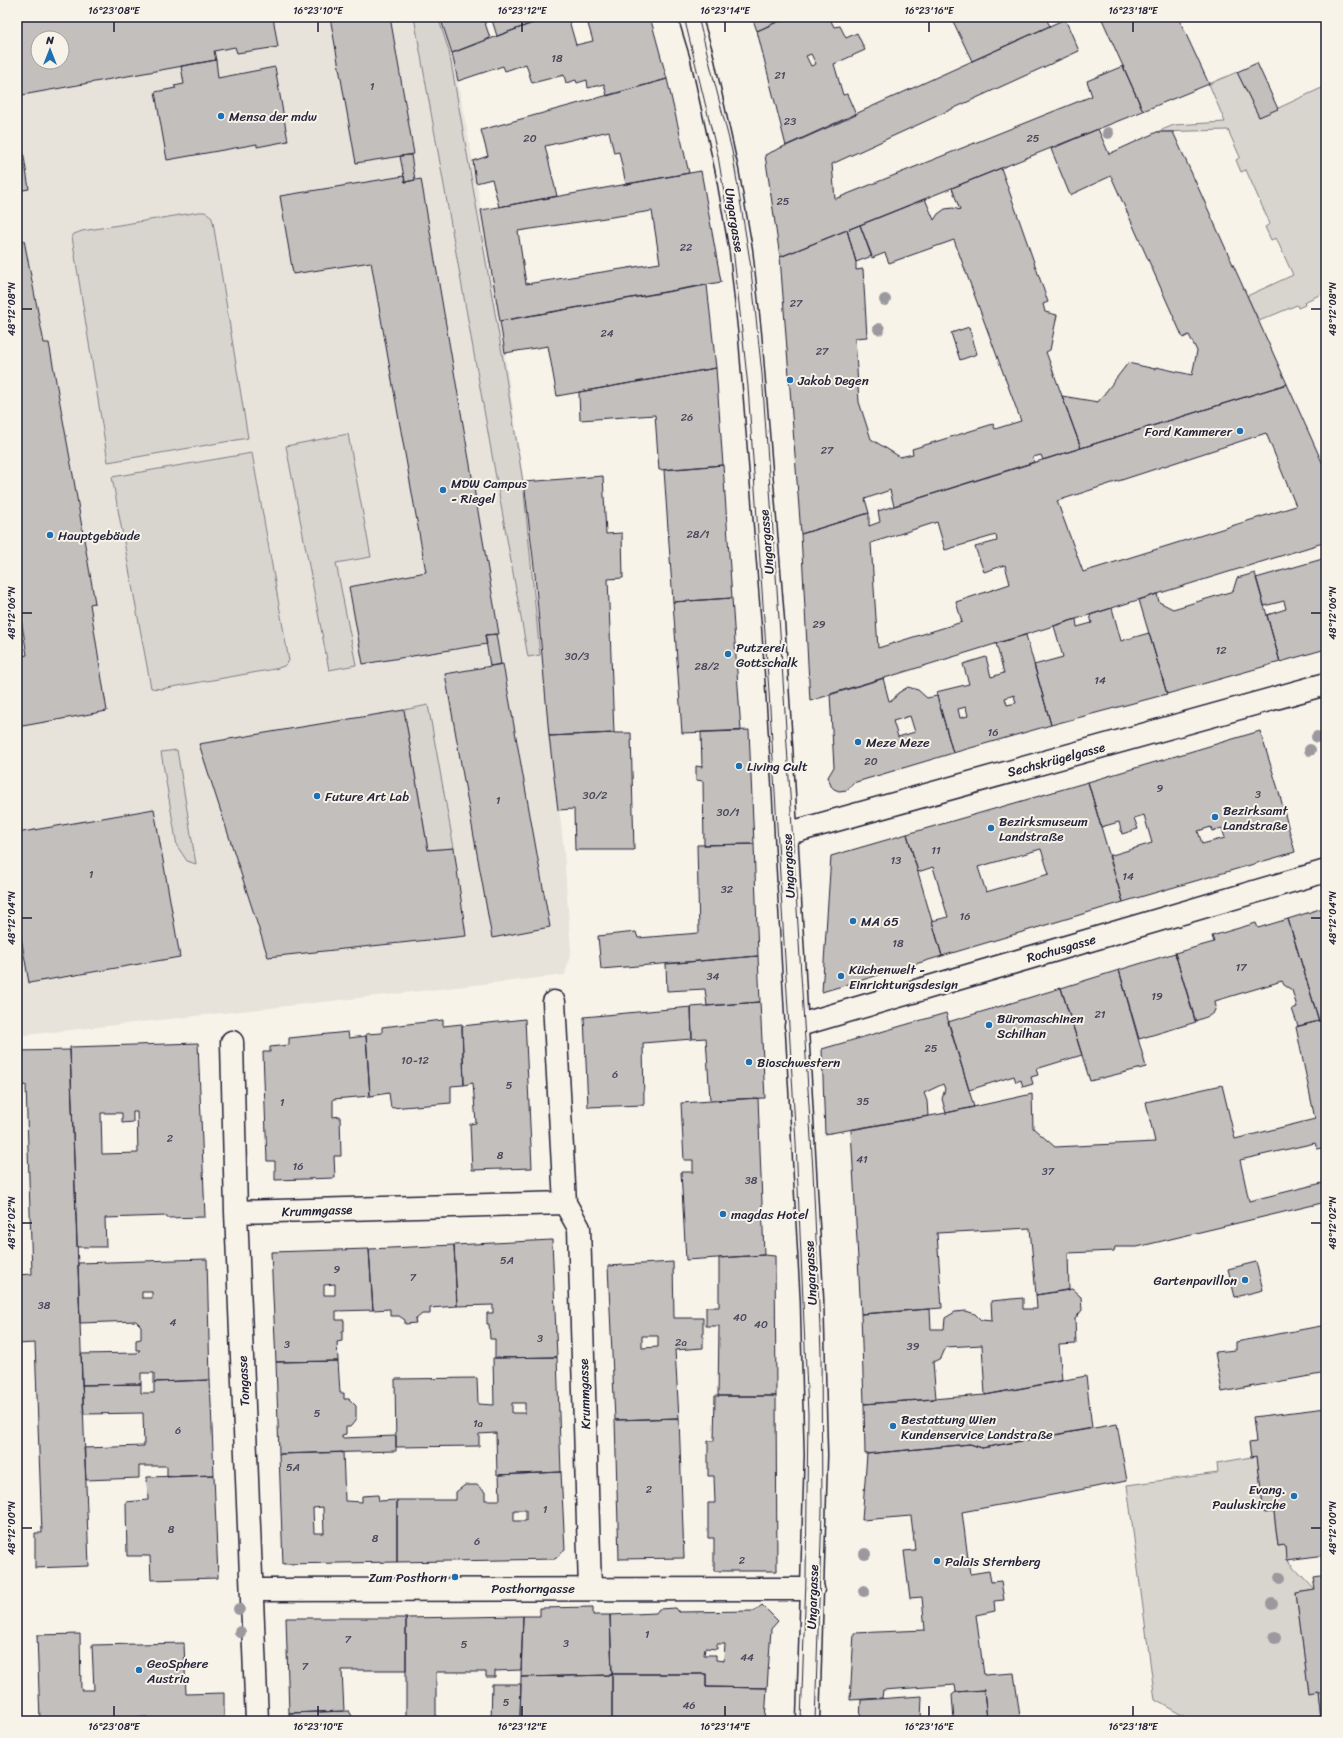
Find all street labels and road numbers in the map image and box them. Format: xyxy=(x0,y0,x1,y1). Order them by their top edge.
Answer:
street label: Ungargasse xyxy=(718,186,751,254)
street label: Ungargasse xyxy=(752,509,781,575)
street label: Sechskrügelgasse xyxy=(1005,735,1108,784)
street label: Ungargasse xyxy=(775,833,802,899)
street label: Rochusgasse xyxy=(1024,928,1099,969)
street label: Krummgasse xyxy=(281,1198,353,1223)
street label: Ungargasse xyxy=(797,1240,824,1306)
street label: Tongasse xyxy=(231,1355,256,1407)
street label: Krummgasse xyxy=(572,1358,597,1430)
street label: Ungargasse xyxy=(800,1564,825,1630)
street label: Posthorngasse xyxy=(491,1577,575,1600)

